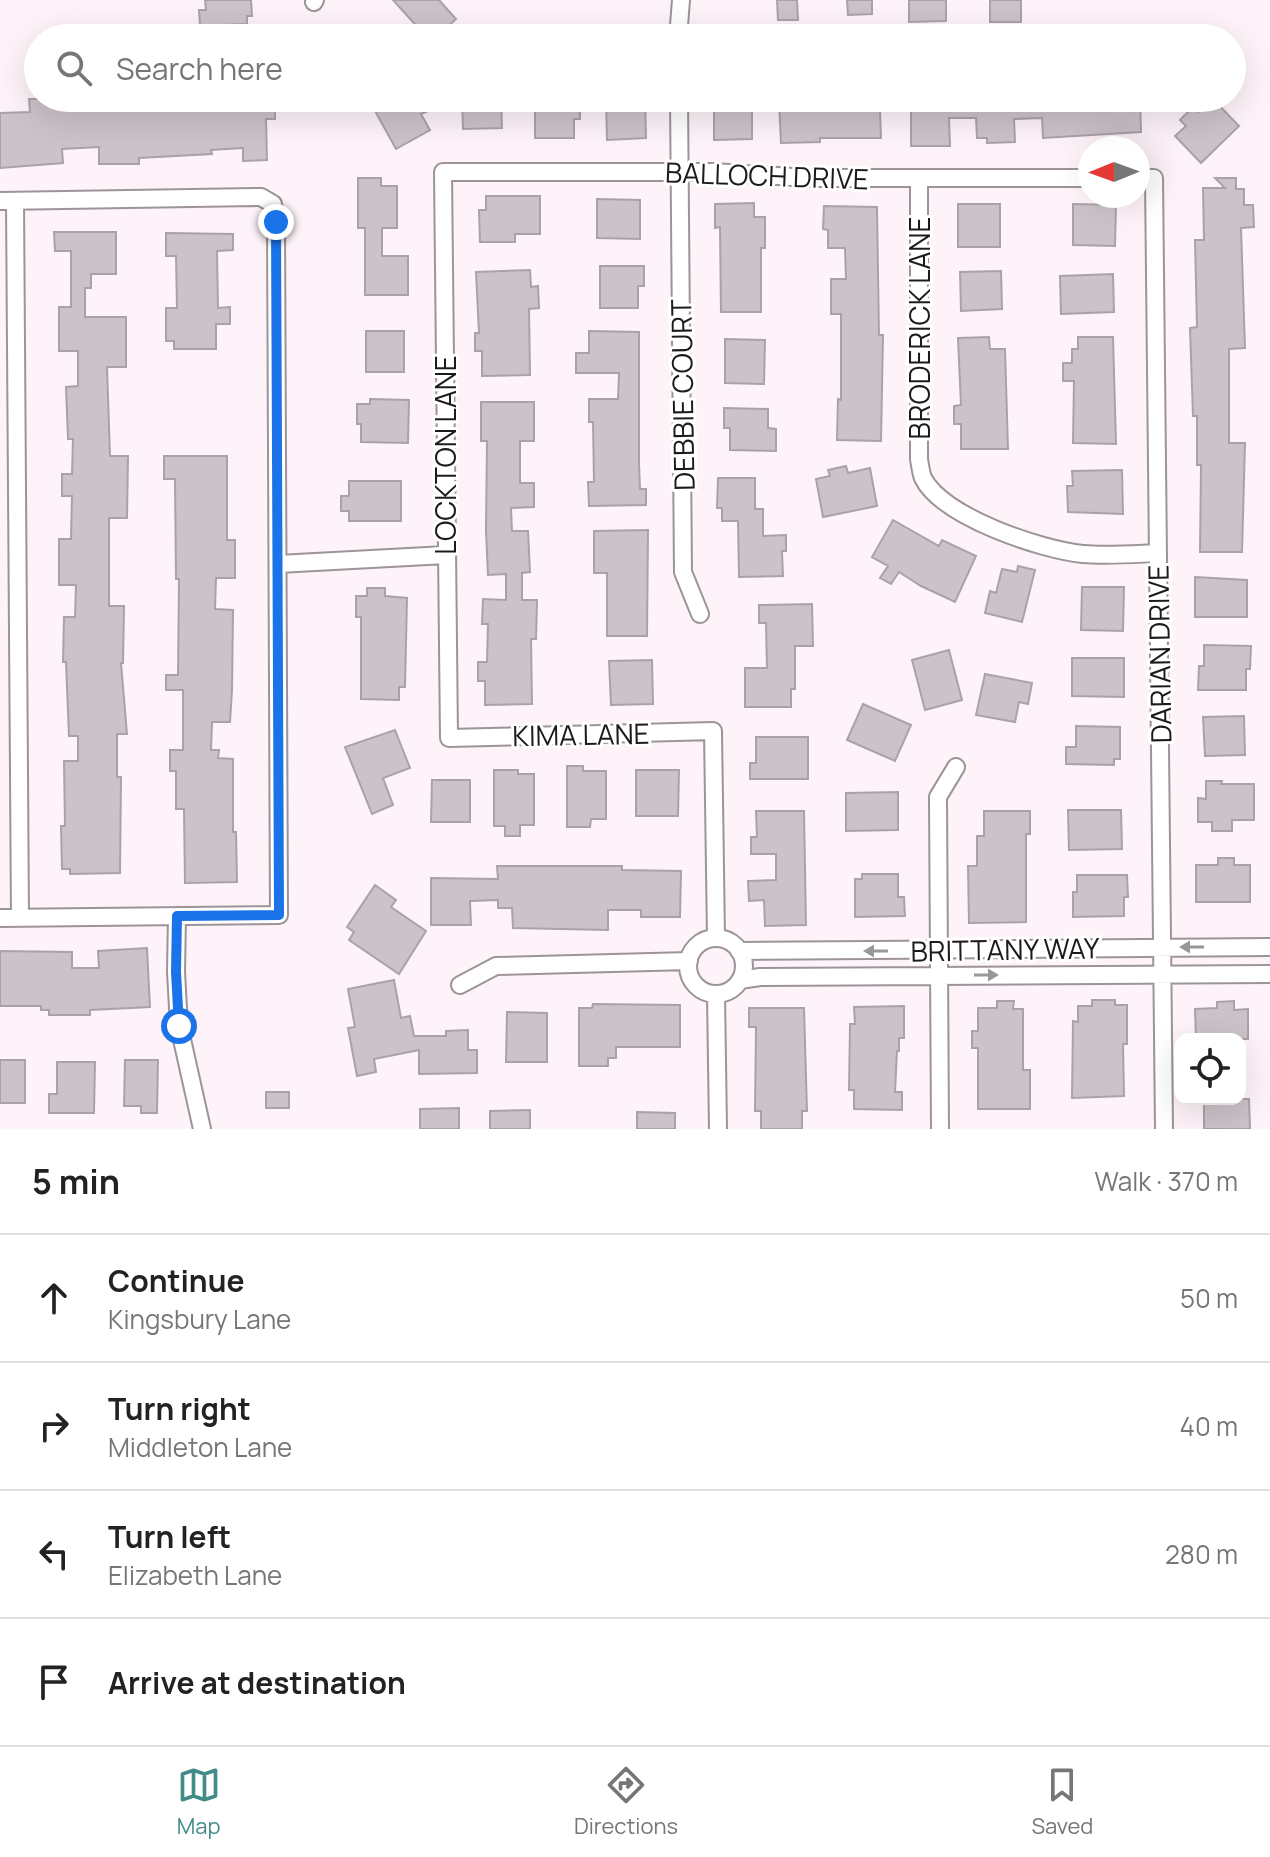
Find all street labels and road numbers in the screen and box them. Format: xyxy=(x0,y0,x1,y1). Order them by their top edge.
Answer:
street label: BALLOCH DRIVE xyxy=(664,152,870,198)
street label: BRODERICK LANE xyxy=(900,217,938,439)
street label: DEBBIE COURT xyxy=(661,299,703,491)
street label: LOCKTON LANE xyxy=(426,355,464,555)
street label: DARIAN DRIVE xyxy=(1138,564,1180,744)
street label: KIMA LANE xyxy=(512,714,650,754)
street label: BRITTANY WAY xyxy=(910,928,1100,970)

